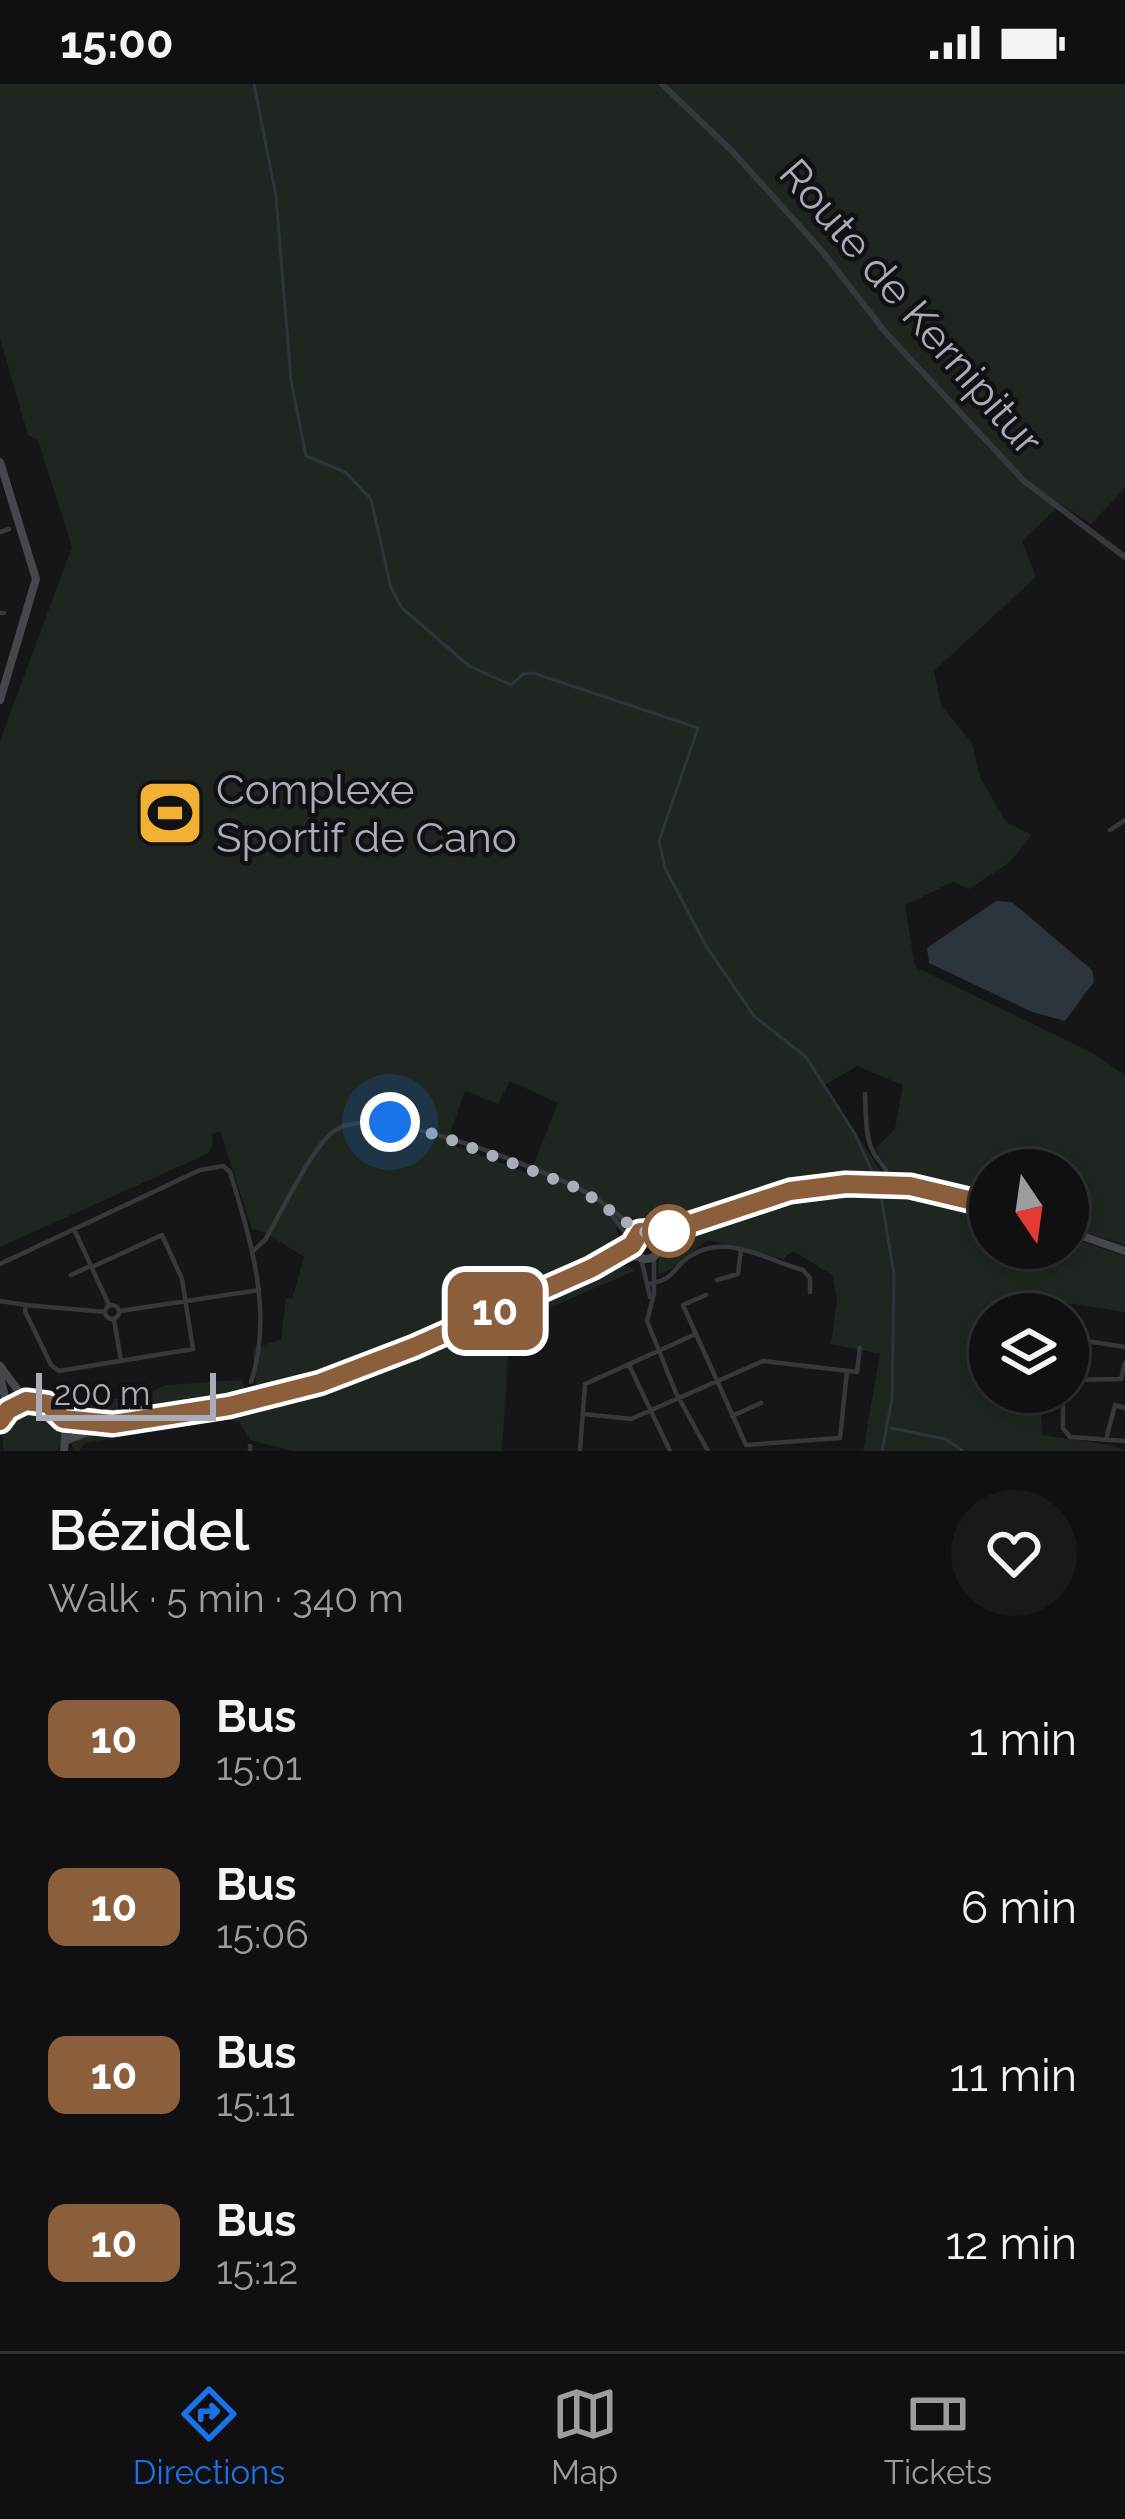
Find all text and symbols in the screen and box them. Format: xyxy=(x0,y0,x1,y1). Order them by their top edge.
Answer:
text: 15:00 xyxy=(60,16,174,69)
street label: Route de Kernipitur xyxy=(770,149,1053,465)
place label: Complexe Sportif de Cano xyxy=(216,765,517,862)
sports icon: Complexe Sportif de Cano xyxy=(135,778,205,848)
your location xyxy=(360,1092,420,1152)
north arrow xyxy=(969,1149,1089,1269)
map controls xyxy=(969,1149,1089,1413)
unlabelled marker xyxy=(644,1206,694,1256)
line badge: 10 xyxy=(441,1272,549,1350)
text: 10 xyxy=(472,1286,518,1335)
button: layers xyxy=(969,1293,1089,1413)
scale bar xyxy=(36,1367,216,1420)
text: 200 m xyxy=(54,1374,150,1413)
button: heart xyxy=(951,1490,1077,1616)
text: Bézidel xyxy=(48,1496,249,1563)
text: Walk · 5 min · 340 m xyxy=(48,1575,404,1621)
text: Bus xyxy=(216,1690,297,1743)
text: 1 min xyxy=(969,1713,1077,1766)
text: 10 xyxy=(91,1714,137,1763)
text: 15:01 xyxy=(216,1743,302,1789)
text: Bus xyxy=(216,1858,297,1911)
text: 6 min xyxy=(961,1881,1077,1934)
text: 10 xyxy=(91,1882,137,1931)
text: 15:06 xyxy=(216,1911,309,1957)
text: Bus xyxy=(216,2026,297,2079)
text: 11 min xyxy=(950,2049,1077,2102)
text: 10 xyxy=(91,2050,137,2099)
text: 15:11 xyxy=(216,2079,295,2125)
text: Bus xyxy=(216,2194,297,2247)
text: 12 min xyxy=(945,2217,1077,2270)
text: 10 xyxy=(91,2218,137,2267)
text: 15:12 xyxy=(216,2247,298,2293)
tab: Directions xyxy=(133,2381,285,2492)
tab: Map xyxy=(551,2381,618,2492)
tab: Tickets xyxy=(884,2381,992,2492)

